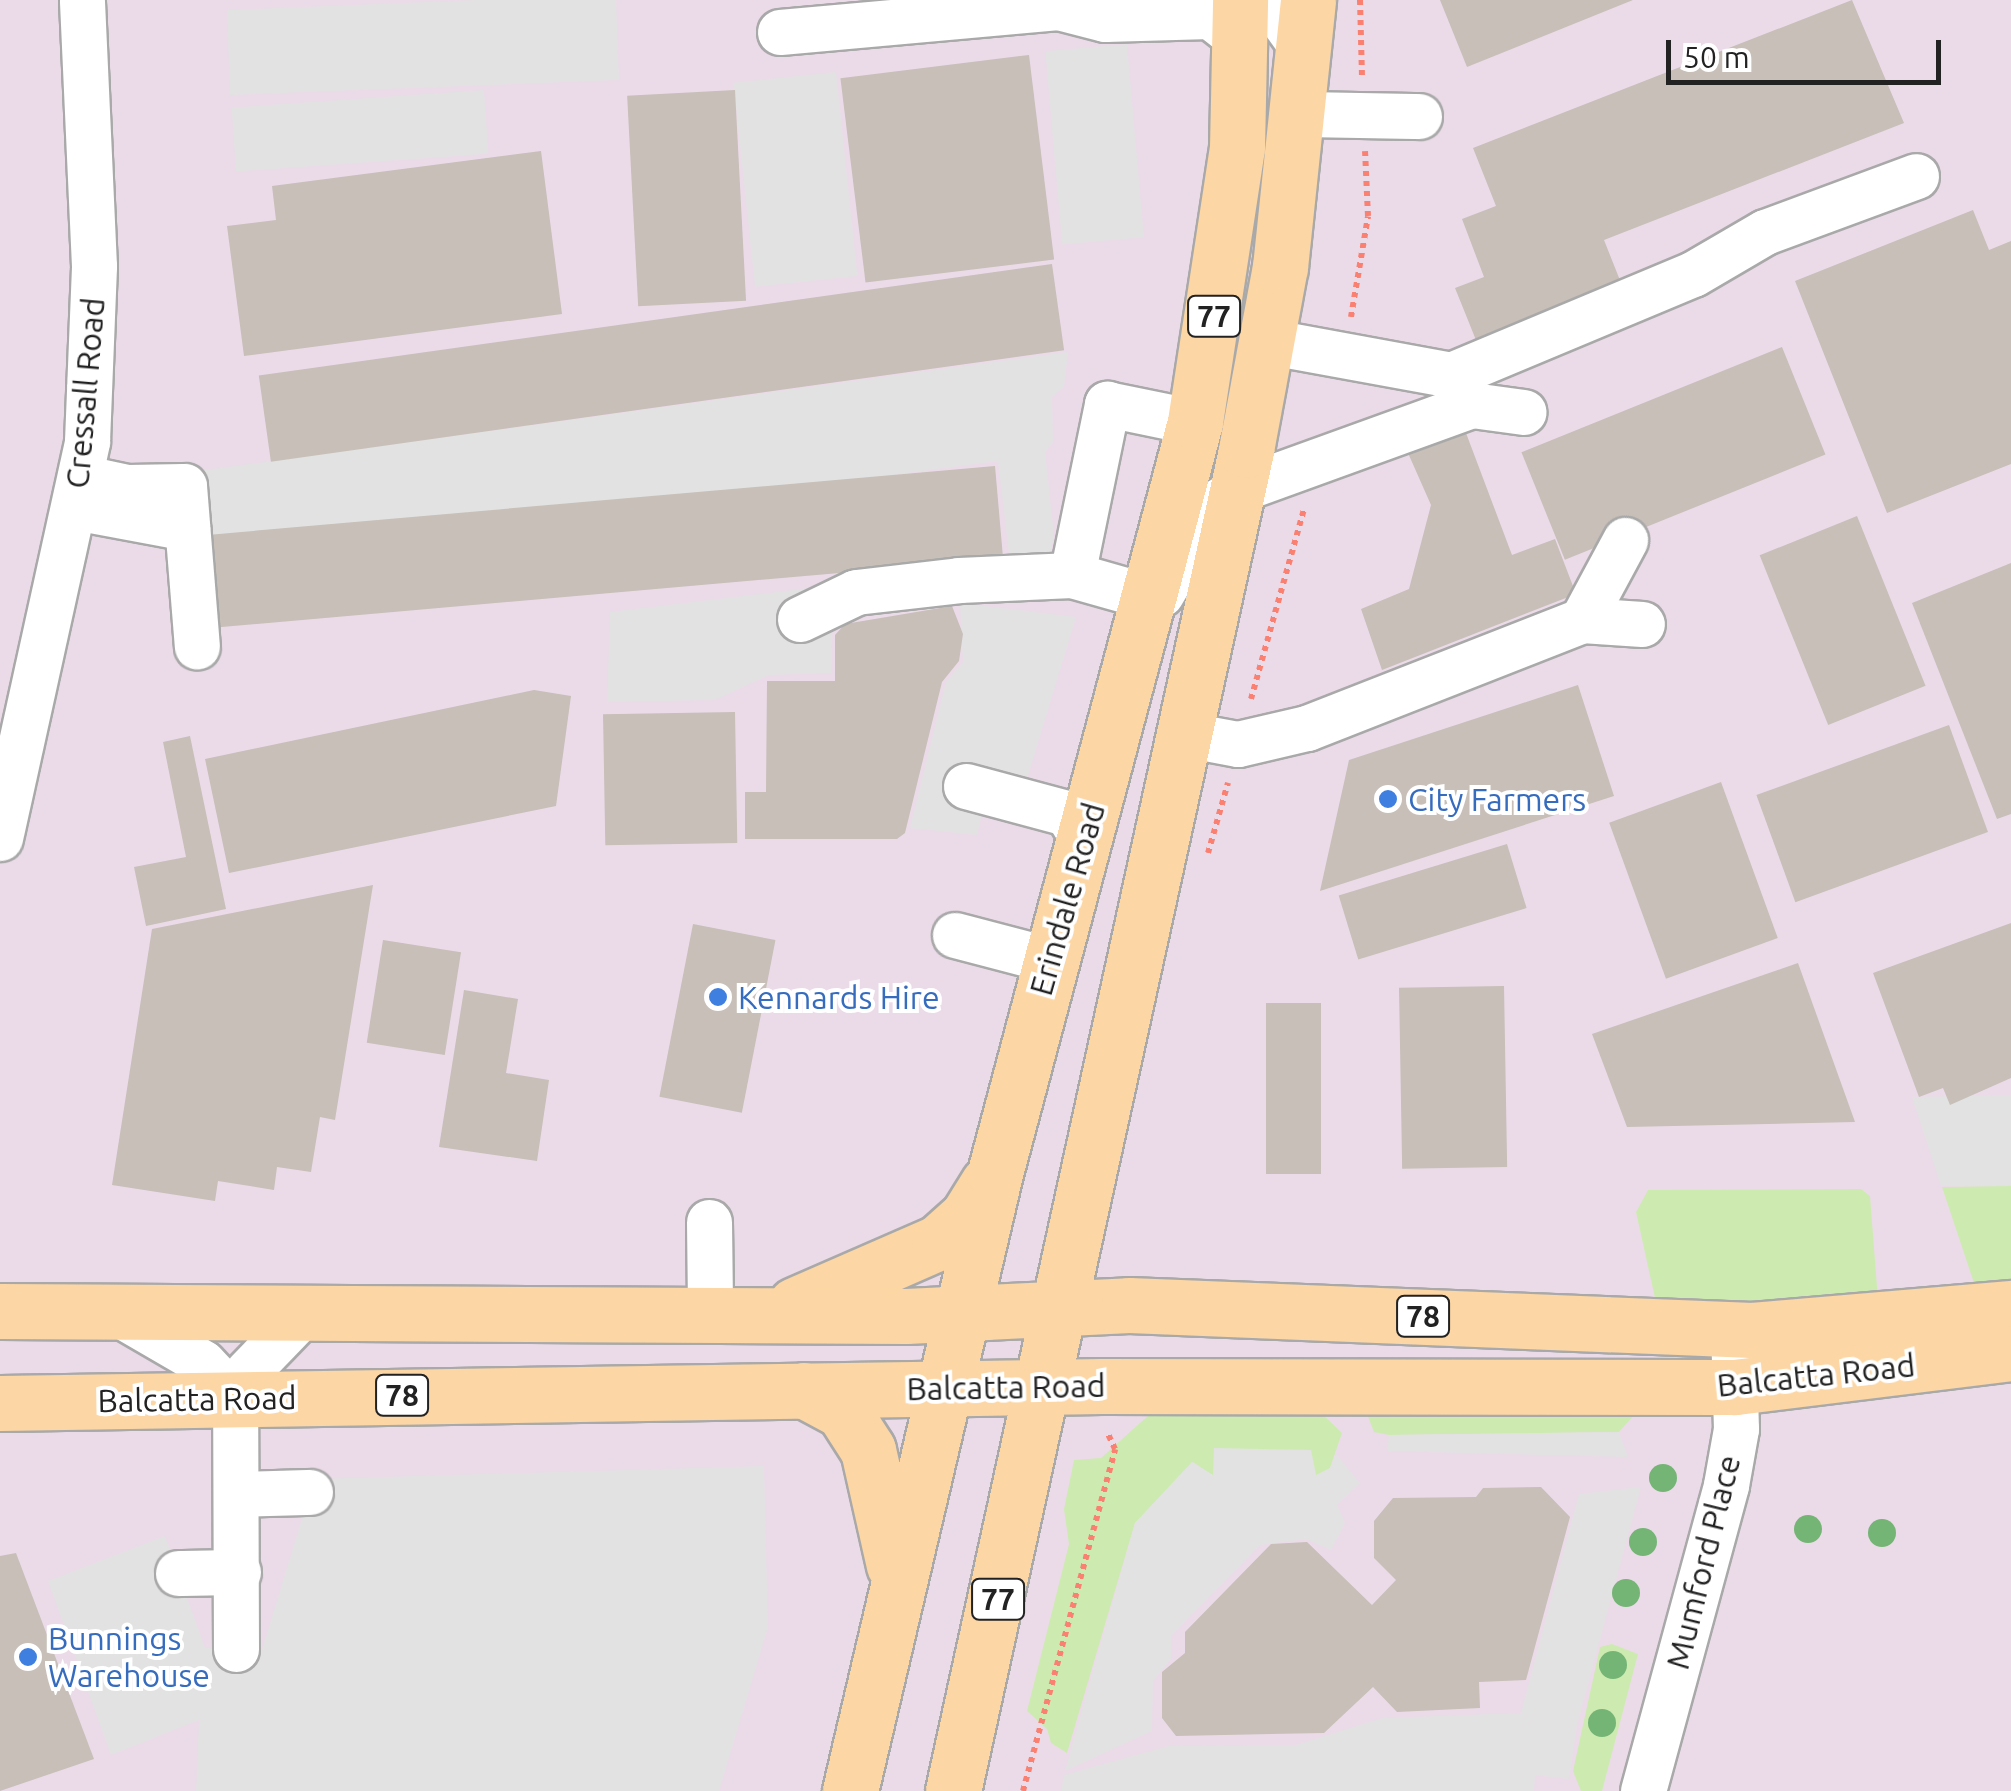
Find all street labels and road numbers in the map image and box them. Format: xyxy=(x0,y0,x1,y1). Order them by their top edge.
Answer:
road number: 77 xyxy=(1186,291,1242,341)
street label: Cressall Road xyxy=(58,296,112,490)
street label: Erindale Road xyxy=(1021,798,1113,1000)
road number: 78 xyxy=(1396,1291,1450,1341)
street label: Balcatta Road xyxy=(1715,1346,1917,1404)
street label: Balcatta Road xyxy=(906,1366,1106,1408)
road number: 78 xyxy=(374,1370,430,1420)
street label: Balcatta Road xyxy=(97,1378,297,1420)
street label: Mumford Place xyxy=(1658,1451,1748,1673)
road number: 77 xyxy=(970,1574,1026,1624)

